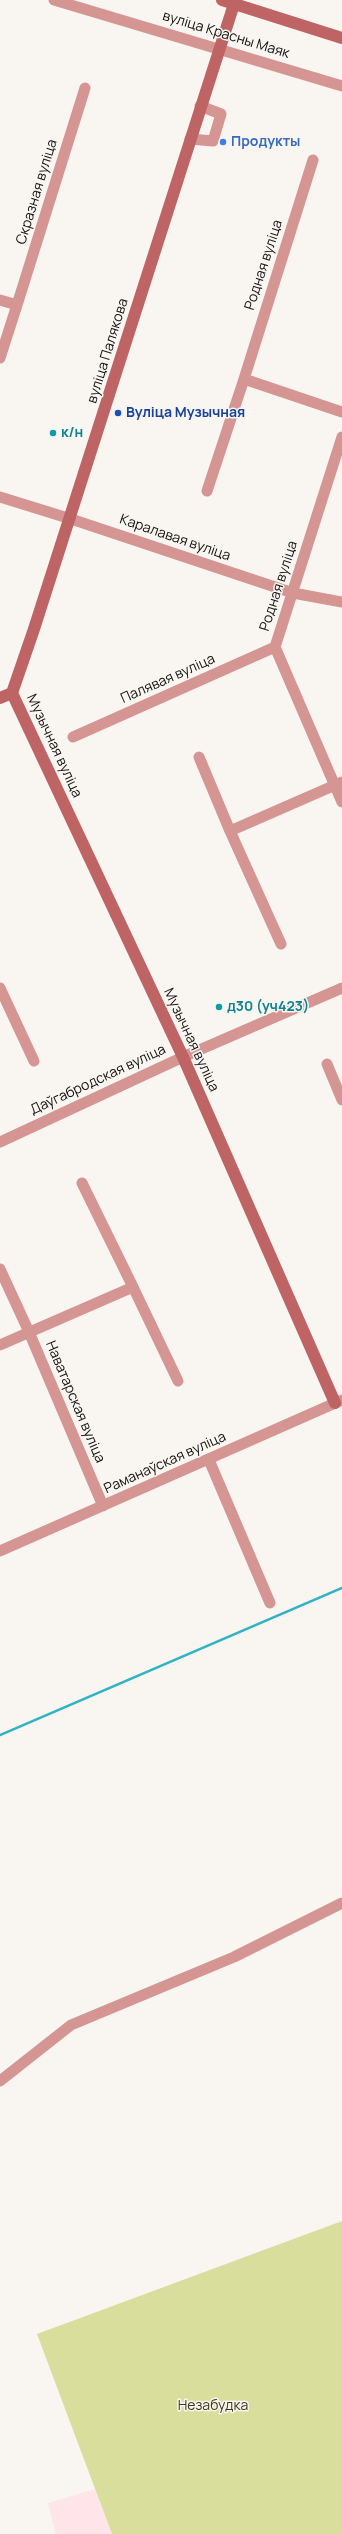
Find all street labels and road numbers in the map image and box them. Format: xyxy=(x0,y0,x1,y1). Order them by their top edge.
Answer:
street label: вуліца Красны Маяк xyxy=(160,8,292,62)
street label: Скразная вуліца xyxy=(13,137,61,247)
street label: Родная вуліца xyxy=(241,218,287,312)
street label: вуліца Палякова xyxy=(84,297,132,405)
street label: Каралавая вуліца xyxy=(117,511,233,565)
street label: Родная вуліца xyxy=(256,539,302,633)
street label: Палявая вуліца xyxy=(118,651,218,707)
street label: Музычная вуліца xyxy=(23,692,85,800)
street label: Музычная вуліца xyxy=(160,986,222,1094)
street label: Даўгабродская вуліца xyxy=(28,1041,168,1119)
street label: Наватарская вуліца xyxy=(42,1338,108,1466)
street label: Раманаўская вуліца xyxy=(101,1429,229,1497)

